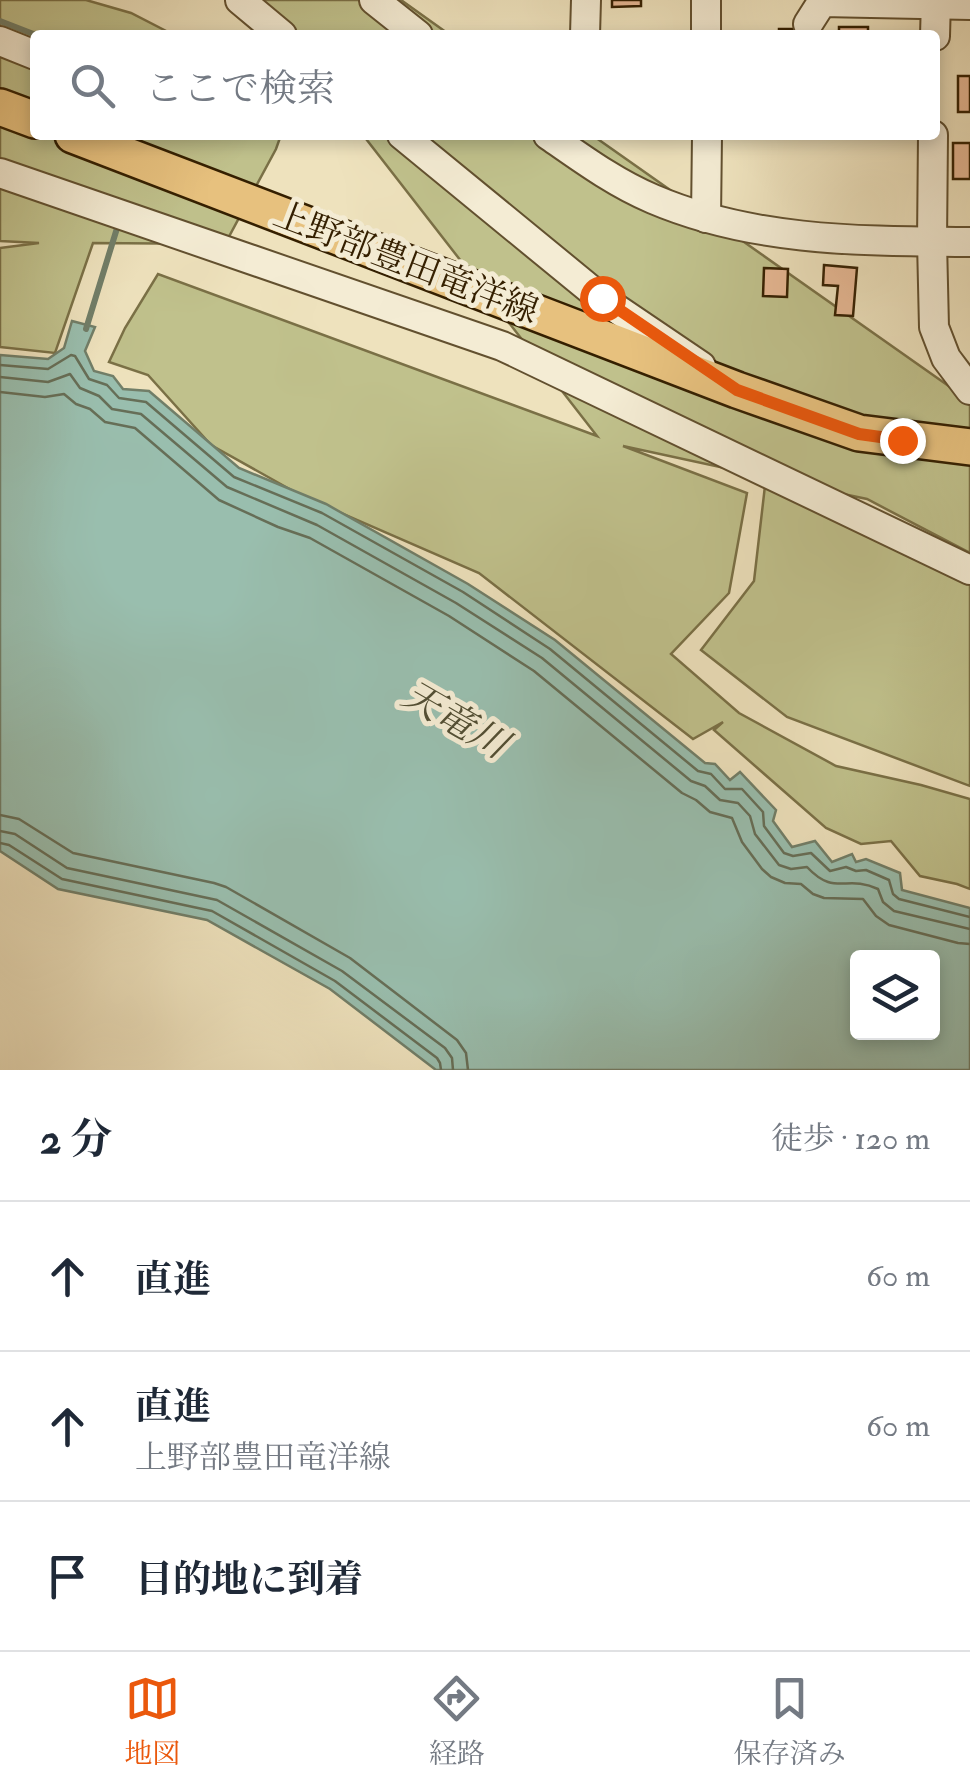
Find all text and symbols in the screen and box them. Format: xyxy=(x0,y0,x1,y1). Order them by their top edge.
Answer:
search box xyxy=(30,30,940,140)
icon: search xyxy=(65,58,120,113)
text: ここで検索 xyxy=(145,65,335,113)
street label: 上野部豊田竜洋線 xyxy=(267,192,545,334)
route start xyxy=(580,276,626,322)
route end xyxy=(880,418,926,464)
water label: 天竜川 xyxy=(394,671,520,771)
map controls xyxy=(850,950,940,1040)
button: layers xyxy=(850,950,940,1040)
text: 2 分 xyxy=(40,1114,112,1166)
text: 徒歩 · 120 m xyxy=(771,1119,930,1159)
icon: ahead xyxy=(40,1249,95,1304)
text: 直進 xyxy=(135,1256,211,1304)
text: 60 m xyxy=(866,1256,930,1296)
text: 直進 xyxy=(135,1383,211,1431)
icon: ahead xyxy=(40,1399,95,1454)
text: 60 m xyxy=(866,1406,930,1446)
text: 上野部豊田竜洋線 xyxy=(135,1438,391,1478)
icon: arrive xyxy=(40,1549,95,1604)
text: 目的地に到着 xyxy=(135,1556,363,1604)
tab: 地図 xyxy=(124,1671,180,1772)
tab: 経路 xyxy=(429,1671,485,1772)
tab: 保存済み xyxy=(734,1671,846,1772)

